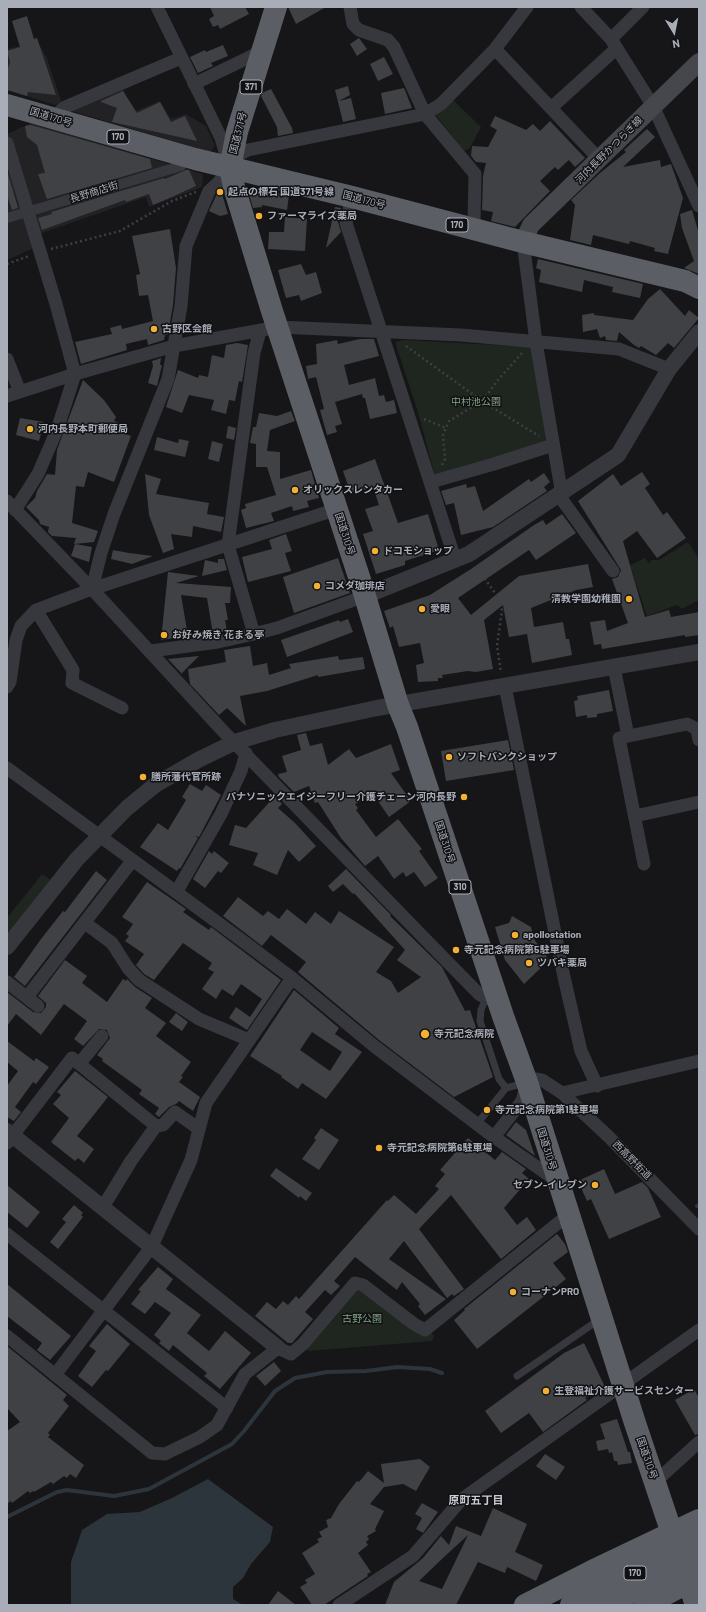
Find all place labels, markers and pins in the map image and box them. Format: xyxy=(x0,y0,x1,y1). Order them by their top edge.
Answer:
place label: 起点の標石 国道371号線 xyxy=(228,186,334,198)
marker: 起点の標石 国道371号線 xyxy=(215,187,225,197)
place label: ファーマライズ薬局 xyxy=(267,210,357,222)
marker: ファーマライズ薬局 xyxy=(254,211,264,221)
place label: 古野区会館 xyxy=(162,323,212,335)
marker: 古野区会館 xyxy=(149,324,159,334)
place label: 河内長野本町郵便局 xyxy=(38,423,128,435)
marker: 河内長野本町郵便局 xyxy=(25,424,35,434)
place label: オリックスレンタカー xyxy=(303,484,403,496)
marker: オリックスレンタカー xyxy=(290,485,300,495)
place label: ドコモショップ xyxy=(383,545,453,557)
marker: ドコモショップ xyxy=(370,546,380,556)
place label: コメダ珈琲店 xyxy=(325,580,385,592)
marker: コメダ珈琲店 xyxy=(312,581,322,591)
place label: 清教学園幼稚園 xyxy=(551,593,621,605)
marker: 清教学園幼稚園 xyxy=(624,594,634,604)
place label: 愛眼 xyxy=(430,603,450,615)
marker: 愛眼 xyxy=(417,604,427,614)
place label: お好み焼き 花まる亭 xyxy=(172,629,264,641)
marker: お好み焼き 花まる亭 xyxy=(159,630,169,640)
place label: ソフトバンクショップ xyxy=(457,751,557,763)
marker: ソフトバンクショップ xyxy=(444,752,454,762)
place label: 膳所藩代官所跡 xyxy=(151,771,221,783)
marker: 膳所藩代官所跡 xyxy=(138,772,148,782)
place label: パナソニックエイジーフリー介護チェーン河内長野 xyxy=(226,791,456,803)
marker: パナソニックエイジーフリー介護チェーン河内長野 xyxy=(459,792,469,802)
place label: apollostation xyxy=(523,929,581,941)
marker: apollostation xyxy=(510,930,520,940)
place label: 寺元記念病院第5駐車場 xyxy=(464,944,569,956)
marker: 寺元記念病院第5駐車場 xyxy=(451,945,461,955)
place label: ツバキ薬局 xyxy=(537,957,587,969)
marker: ツバキ薬局 xyxy=(524,958,534,968)
marker: 寺元記念病院 xyxy=(419,1028,431,1040)
place label: 寺元記念病院 xyxy=(434,1028,494,1040)
place label: 寺元記念病院第1駐車場 xyxy=(495,1104,599,1116)
marker: 寺元記念病院第1駐車場 xyxy=(482,1105,492,1115)
place label: 寺元記念病院第6駐車場 xyxy=(387,1142,492,1154)
marker: 寺元記念病院第6駐車場 xyxy=(374,1143,384,1153)
place label: セブン-イレブン xyxy=(513,1179,587,1191)
marker: セブン-イレブン xyxy=(590,1180,600,1190)
place label: コーナンPRO xyxy=(521,1286,579,1298)
marker: コーナンPRO xyxy=(508,1287,518,1297)
place label: 生登福祉介護サービスセンター xyxy=(554,1385,694,1397)
marker: 生登福祉介護サービスセンター xyxy=(541,1386,551,1396)

